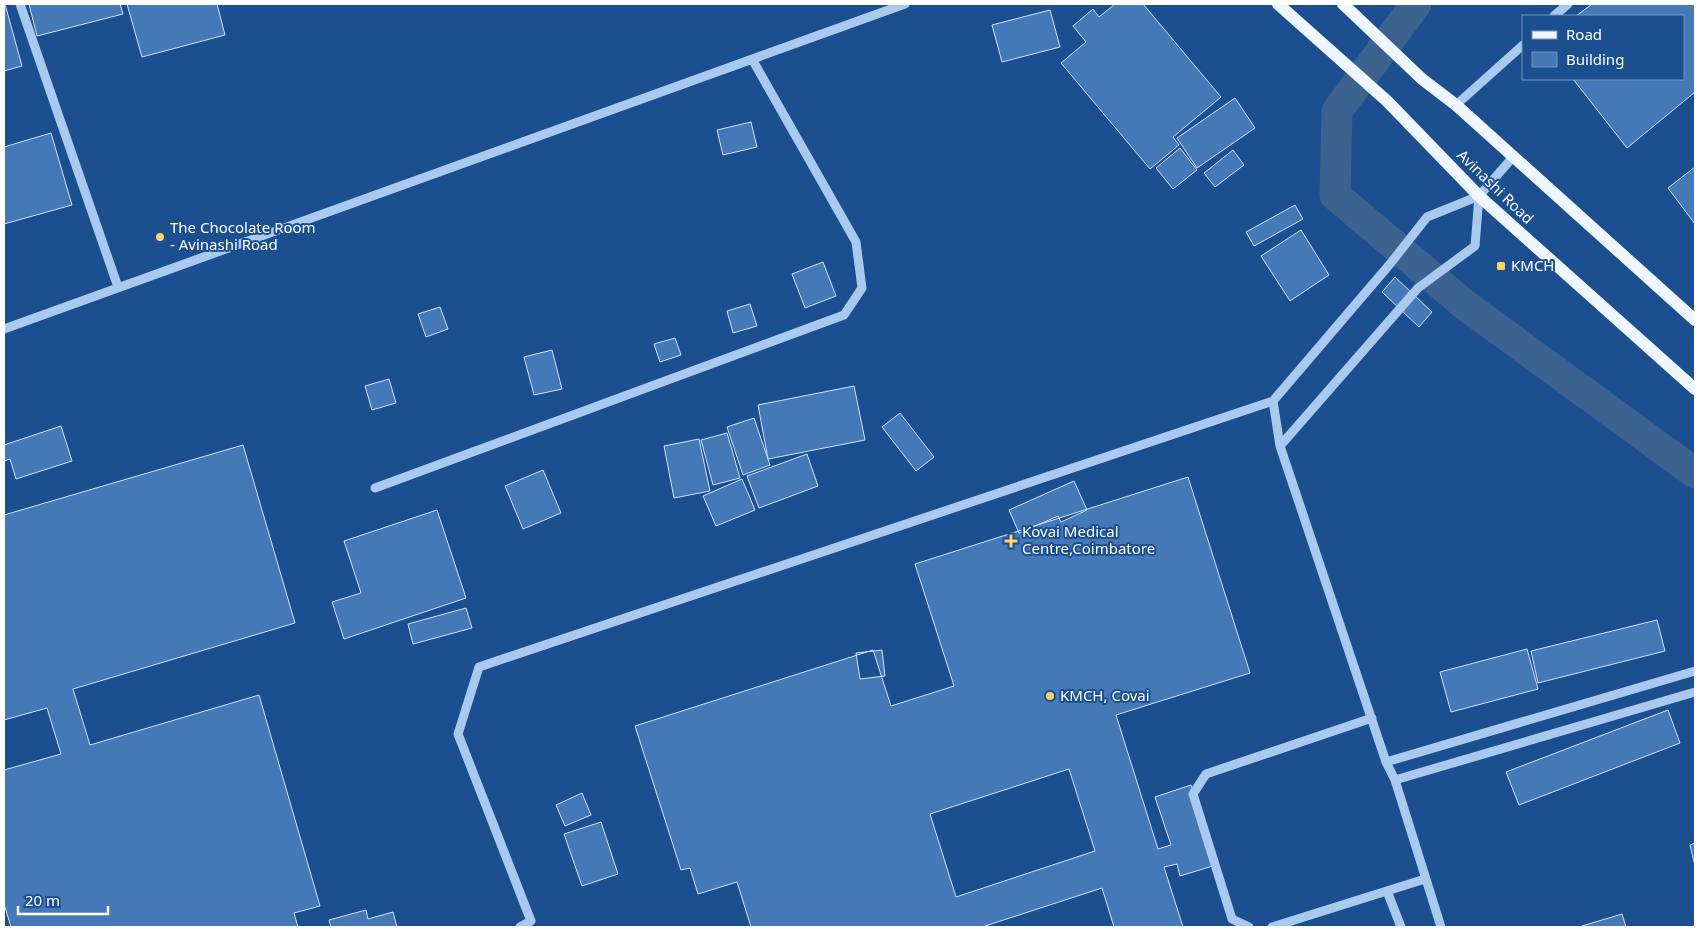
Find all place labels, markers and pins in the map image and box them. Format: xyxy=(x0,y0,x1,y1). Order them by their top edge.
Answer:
place label: The Chocolate Room - Avinashi Road xyxy=(170,217,316,254)
marker: The Chocolate Room - Avinashi Road xyxy=(154,231,166,243)
place label: KMCH xyxy=(1511,255,1555,275)
marker: KMCH xyxy=(1495,260,1507,272)
place label: Kovai Medical Centre,Coimbatore xyxy=(1022,521,1155,558)
marker: Kovai Medical Centre,Coimbatore xyxy=(1004,534,1018,548)
place label: KMCH, Covai xyxy=(1060,685,1150,705)
marker: KMCH, Covai xyxy=(1044,690,1056,702)

